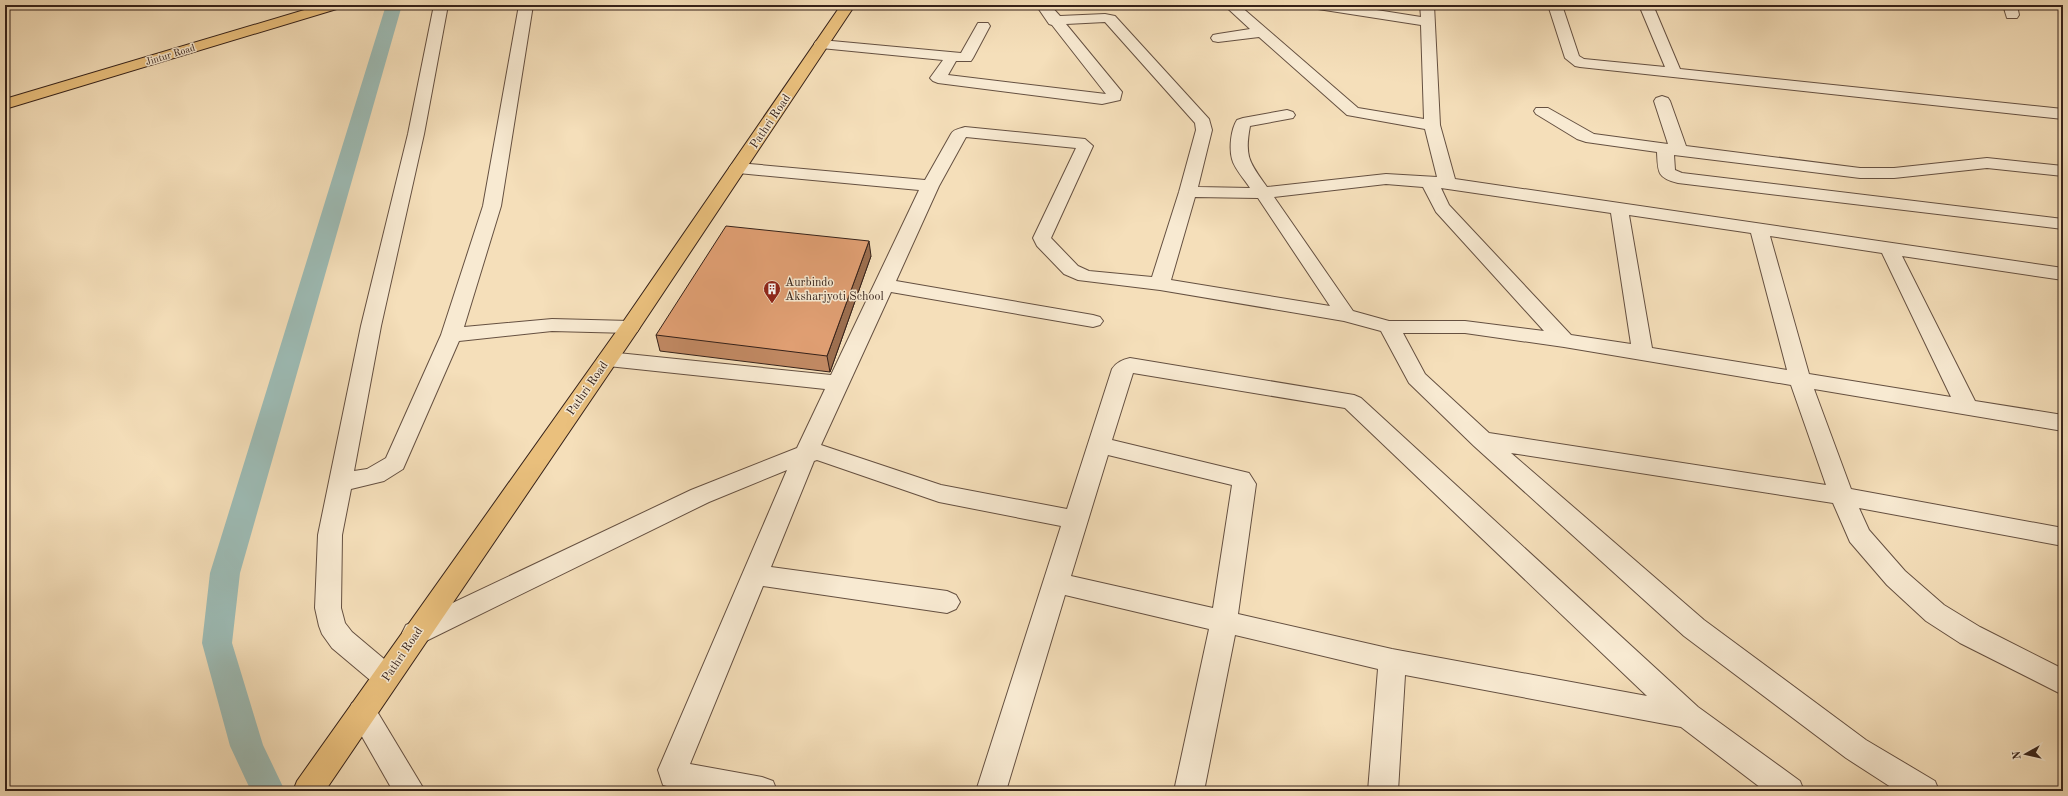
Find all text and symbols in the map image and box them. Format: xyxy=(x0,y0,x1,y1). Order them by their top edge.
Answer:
street label: Jintur Road xyxy=(144,43,196,67)
street label: Pathri Road xyxy=(748,92,793,151)
place label: Aurbindo Aksharjyoti School xyxy=(785,277,884,303)
building icon: Aurbindo Aksharjyoti School xyxy=(762,279,782,304)
street label: Pathri Road xyxy=(565,360,611,418)
street label: Pathri Road xyxy=(380,625,425,684)
north arrow xyxy=(2006,734,2046,774)
text: N xyxy=(2011,750,2024,760)

